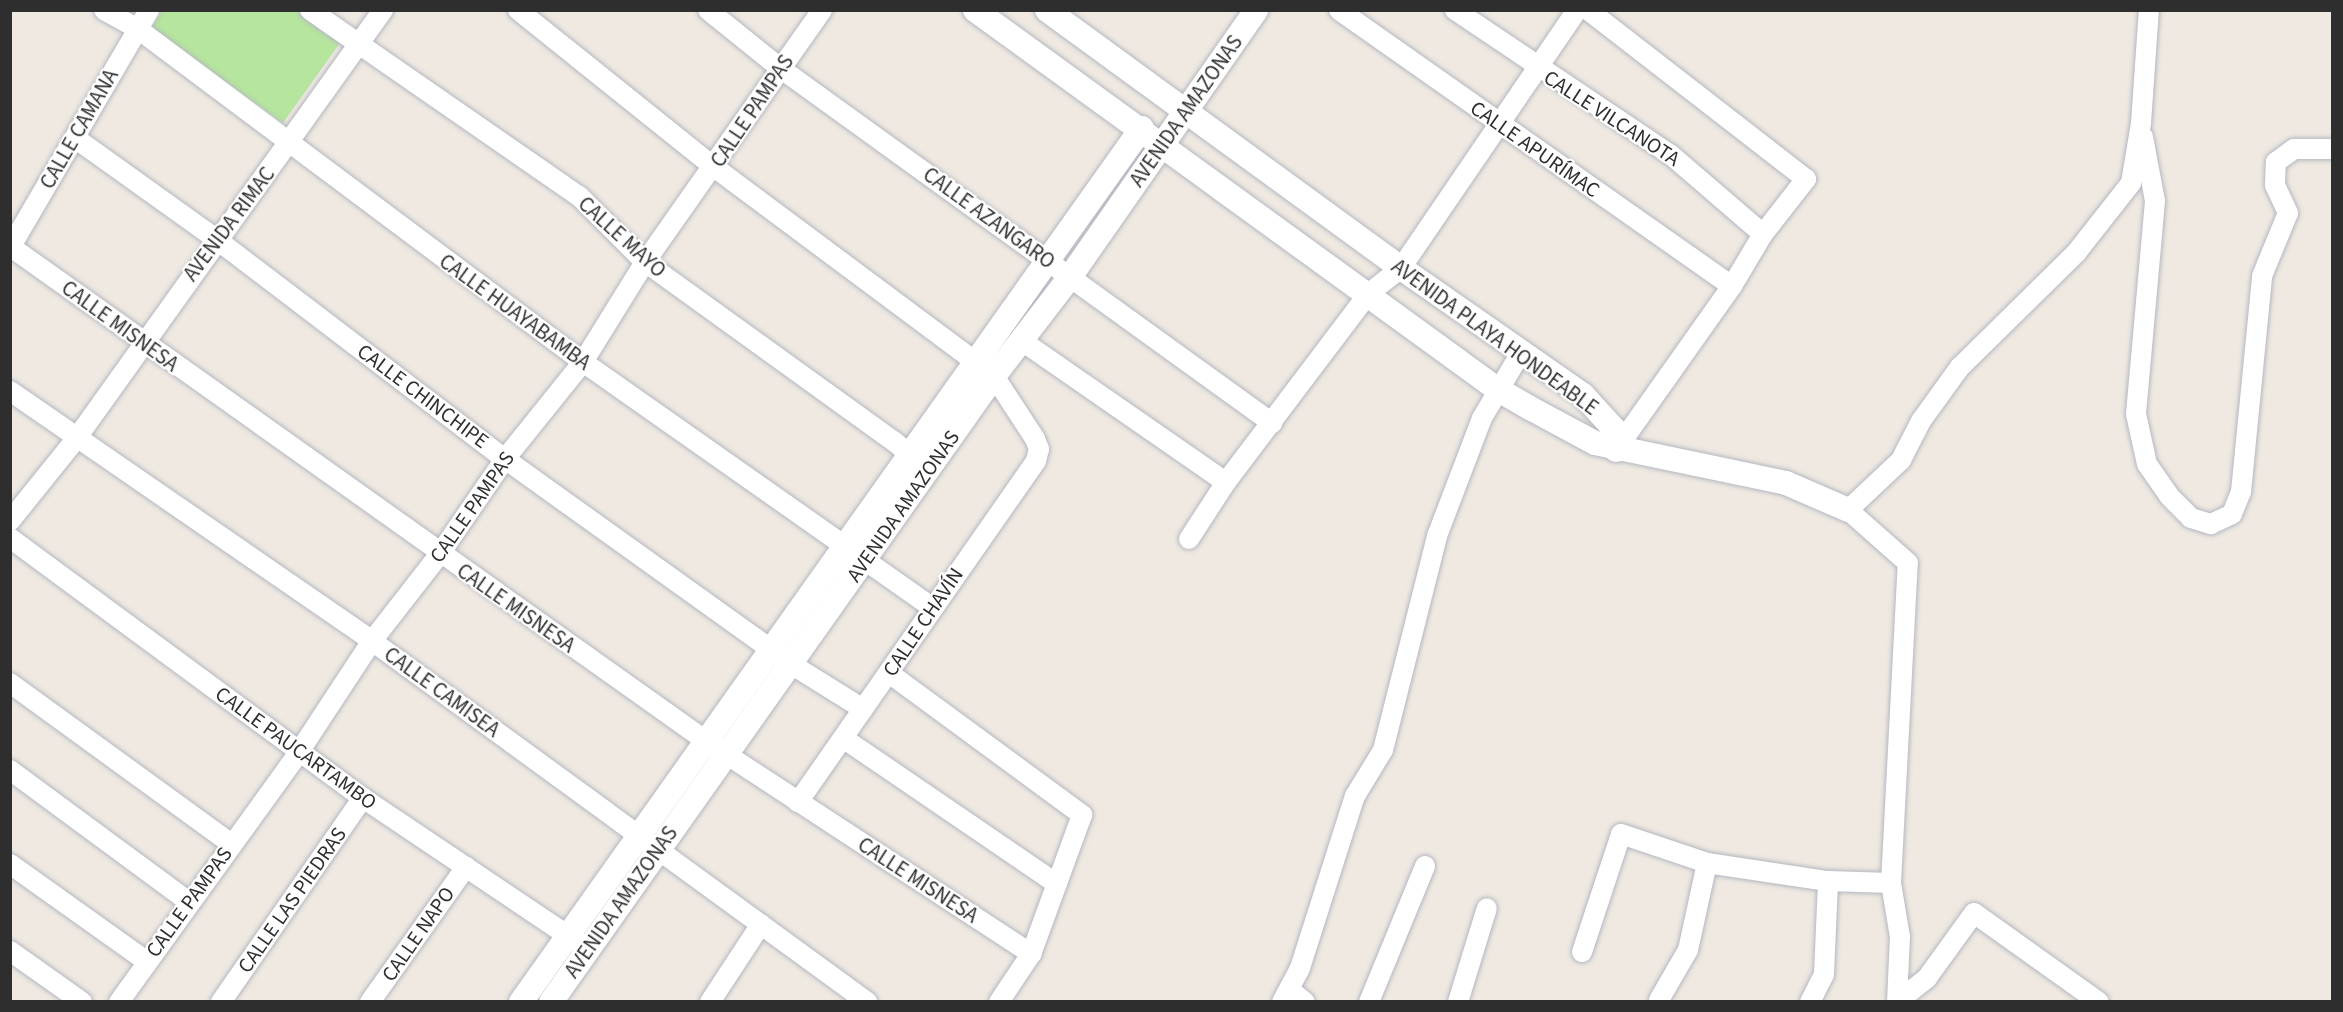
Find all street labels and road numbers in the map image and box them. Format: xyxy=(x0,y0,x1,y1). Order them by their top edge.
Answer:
street label: AVENIDA AMAZONAS xyxy=(1124,30,1248,192)
street label: CALLE PAMPAS xyxy=(705,50,799,172)
street label: CALLE CAMANA xyxy=(35,65,123,193)
street label: CALLE VILCANOTA xyxy=(1539,65,1685,171)
street label: CALLE APURÍMAC xyxy=(1466,95,1604,203)
street label: AVENIDA RIMAC xyxy=(178,162,280,286)
street label: CALLE AZANGARO xyxy=(918,162,1060,274)
street label: CALLE MAYO xyxy=(573,191,671,283)
street label: CALLE HUAYABAMBA xyxy=(434,249,596,375)
street label: AVENIDA PLAYA HONDEABLE xyxy=(1387,254,1603,420)
street label: CALLE MISNESA xyxy=(57,275,183,377)
street label: CALLE CHINCHIPE xyxy=(352,338,494,454)
street label: AVENIDA AMAZONAS xyxy=(841,425,965,587)
street label: CALLE PAMPAS xyxy=(424,446,520,568)
street label: CALLE MISNESA xyxy=(452,558,580,658)
street label: CALLE CHAVÍN xyxy=(877,563,969,681)
street label: CALLE CAMISEA xyxy=(379,642,505,742)
street label: CALLE PAUCARTAMBO xyxy=(211,681,381,815)
street label: AVENIDA AMAZONAS xyxy=(559,821,683,983)
street label: CALLE LAS PIEDRAS xyxy=(232,822,352,978)
street label: CALLE MISNESA xyxy=(853,832,983,928)
street label: CALLE PAMPAS xyxy=(141,842,237,962)
street label: CALLE NAPO xyxy=(376,882,460,986)

